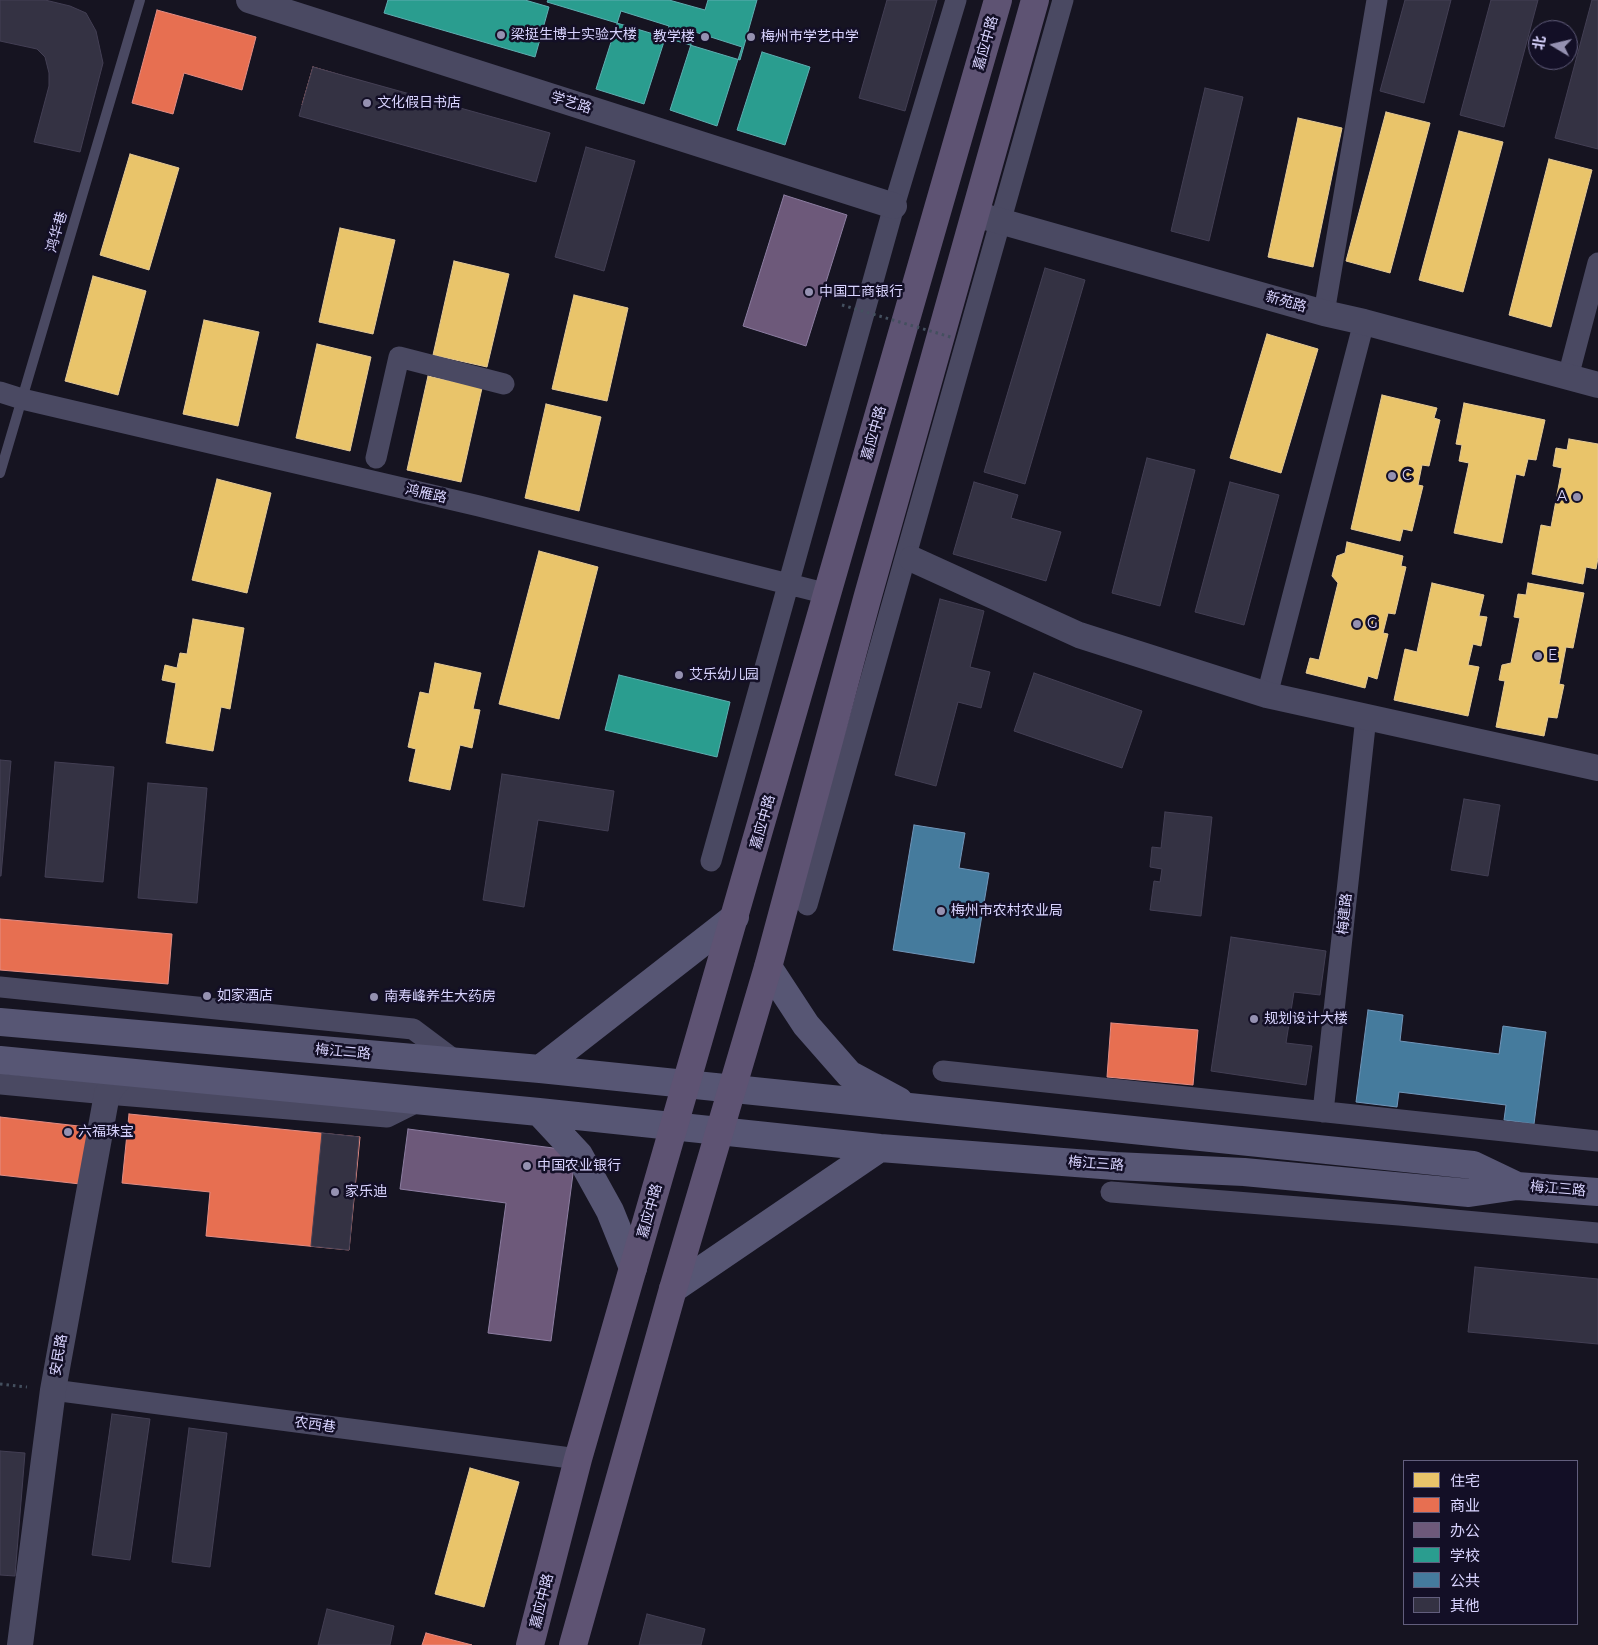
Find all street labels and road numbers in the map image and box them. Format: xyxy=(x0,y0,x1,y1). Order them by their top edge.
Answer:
street label: 嘉应中路 xyxy=(970,14,1002,72)
street label: 学艺路 xyxy=(548,89,594,117)
street label: 鸿华巷 xyxy=(43,209,71,255)
street label: 新苑路 xyxy=(1263,288,1309,316)
street label: 嘉应中路 xyxy=(858,404,890,462)
street label: 鸿雁路 xyxy=(404,481,448,507)
street label: 嘉应中路 xyxy=(747,793,779,851)
street label: 梅建路 xyxy=(1334,892,1356,936)
street label: 梅江二路 xyxy=(314,1041,372,1063)
street label: 梅江三路 xyxy=(1067,1154,1125,1174)
street label: 梅江三路 xyxy=(1529,1178,1587,1200)
street label: 嘉应中路 xyxy=(634,1182,666,1240)
street label: 安民路 xyxy=(47,1333,71,1377)
street label: 农西巷 xyxy=(293,1414,337,1436)
street label: 嘉应中路 xyxy=(527,1572,557,1630)

